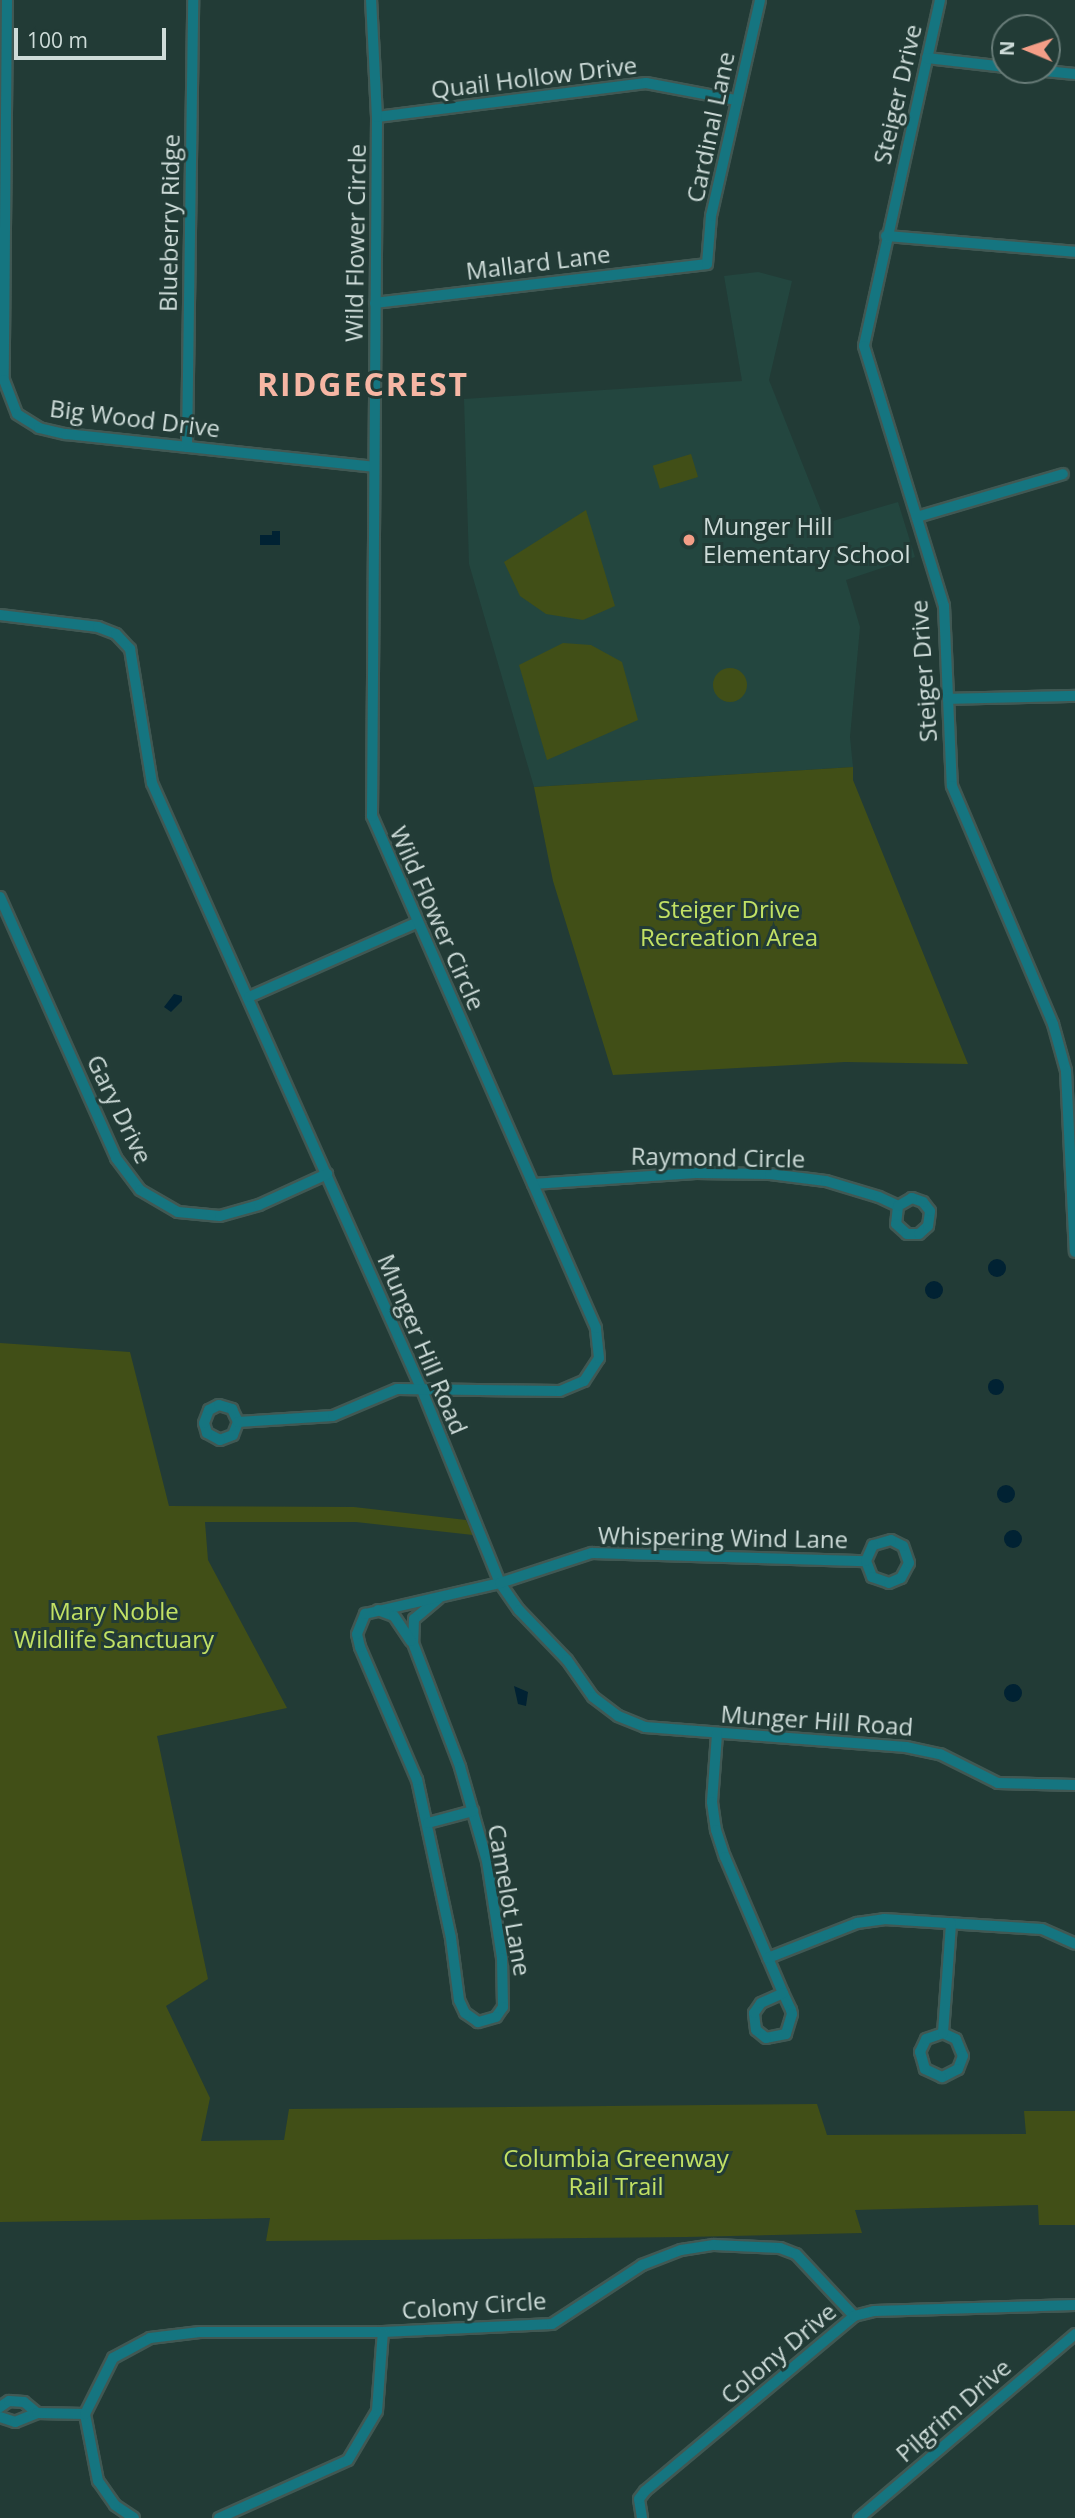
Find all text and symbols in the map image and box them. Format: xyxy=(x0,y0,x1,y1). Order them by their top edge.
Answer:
scale bar xyxy=(18,14,170,58)
north arrow xyxy=(991,14,1061,84)
street label: Steiger Drive xyxy=(867,21,927,167)
text: 100 m xyxy=(27,26,88,54)
text: N xyxy=(994,40,1020,57)
street label: Cardinal Lane xyxy=(680,49,740,205)
street label: Quail Hollow Drive xyxy=(429,50,639,104)
street label: Blueberry Ridge xyxy=(153,134,185,312)
street label: Wild Flower Circle xyxy=(339,144,371,342)
street label: Mallard Lane xyxy=(464,239,612,285)
district label: RIDGECREST xyxy=(258,365,468,403)
street label: Big Wood Drive xyxy=(48,393,222,443)
place label: Munger Hill Elementary School xyxy=(703,512,911,568)
marker: Munger Hill Elementary School xyxy=(681,532,697,548)
street label: Steiger Drive xyxy=(904,599,942,743)
street label: Wild Flower Circle xyxy=(385,822,491,1014)
park label: Steiger Drive Recreation Area xyxy=(640,895,818,951)
street label: Gary Drive xyxy=(81,1050,159,1168)
street label: Raymond Circle xyxy=(631,1141,805,1173)
street label: Munger Hill Road xyxy=(372,1250,474,1438)
street label: Whispering Wind Lane xyxy=(598,1520,848,1554)
park label: Mary Noble Wildlife Sanctuary xyxy=(14,1597,214,1653)
street label: Munger Hill Road xyxy=(720,1699,914,1741)
street label: Camelot Lane xyxy=(482,1822,538,1978)
park label: Columbia Greenway Rail Trail xyxy=(503,2144,729,2200)
street label: Colony Circle xyxy=(401,2286,547,2324)
street label: Colony Drive xyxy=(714,2296,842,2410)
street label: Pilgrim Drive xyxy=(890,2352,1016,2468)

